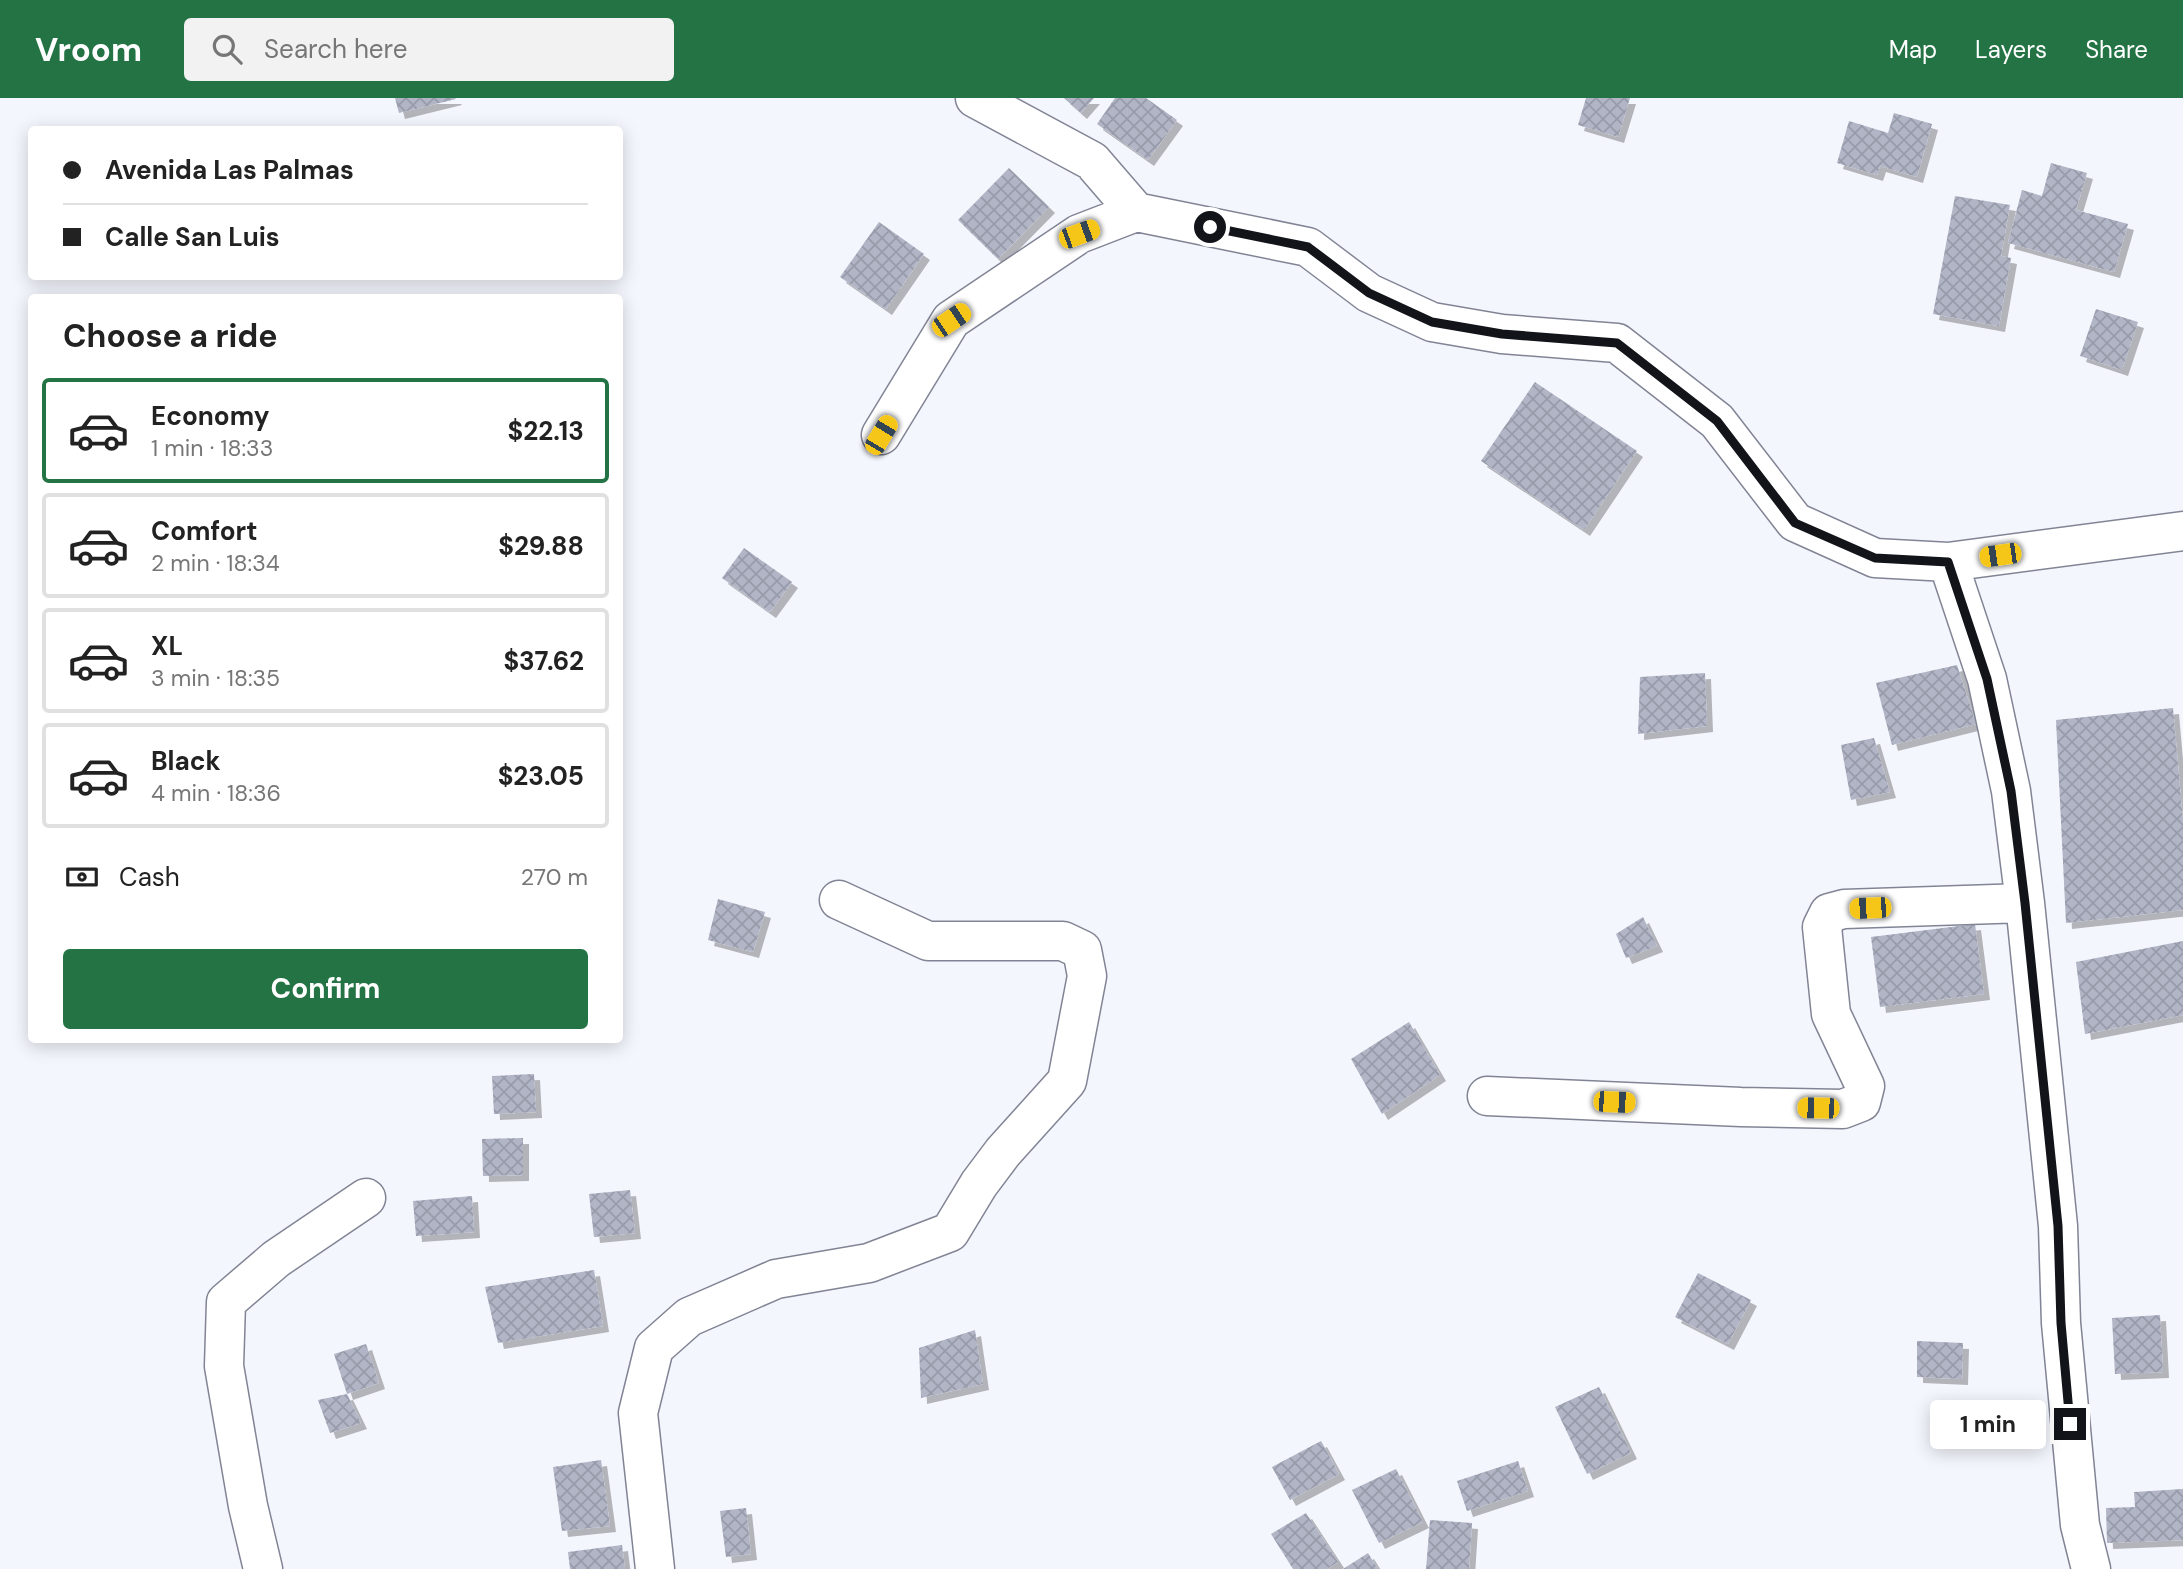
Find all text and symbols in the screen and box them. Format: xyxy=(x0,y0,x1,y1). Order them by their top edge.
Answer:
search box xyxy=(184,18,674,81)
text: Vroom xyxy=(35,28,142,71)
icon: search xyxy=(208,30,246,68)
text: Search here xyxy=(264,32,408,66)
text: Map xyxy=(1889,34,1937,65)
text: Layers xyxy=(1975,34,2047,65)
text: Share xyxy=(2085,34,2148,65)
text: Avenida Las Palmas xyxy=(105,153,354,187)
route start xyxy=(1194,211,1226,243)
car xyxy=(1056,217,1103,251)
text: Calle San Luis xyxy=(105,220,280,254)
car xyxy=(928,300,975,340)
text: Choose a ride xyxy=(63,315,278,357)
icon: car xyxy=(67,399,130,462)
text: Economy xyxy=(151,399,269,433)
car xyxy=(862,412,901,458)
text: $22.13 xyxy=(507,414,584,448)
text: 1 min · 18:33 xyxy=(151,433,273,463)
icon: car xyxy=(67,514,130,577)
text: Comfort xyxy=(151,514,257,548)
text: $29.88 xyxy=(498,529,584,563)
car xyxy=(1978,542,2023,568)
text: 2 min · 18:34 xyxy=(151,548,280,578)
icon: car xyxy=(67,629,130,692)
text: XL xyxy=(151,629,183,663)
text: $37.62 xyxy=(503,644,584,678)
text: 3 min · 18:35 xyxy=(151,663,280,693)
icon: car xyxy=(67,744,130,807)
text: Black xyxy=(151,744,221,778)
text: $23.05 xyxy=(498,759,584,793)
text: 4 min · 18:36 xyxy=(151,778,281,808)
icon: cash xyxy=(63,858,101,896)
text: Cash xyxy=(119,860,180,894)
text: 270 m xyxy=(521,862,588,892)
car xyxy=(1849,897,1892,919)
button: Confirm xyxy=(63,949,588,1029)
car xyxy=(1593,1091,1636,1113)
car xyxy=(1797,1097,1840,1119)
callout: 1 min xyxy=(1930,1400,2046,1448)
route end xyxy=(2054,1408,2086,1440)
text: 1 min xyxy=(1960,1409,2016,1439)

